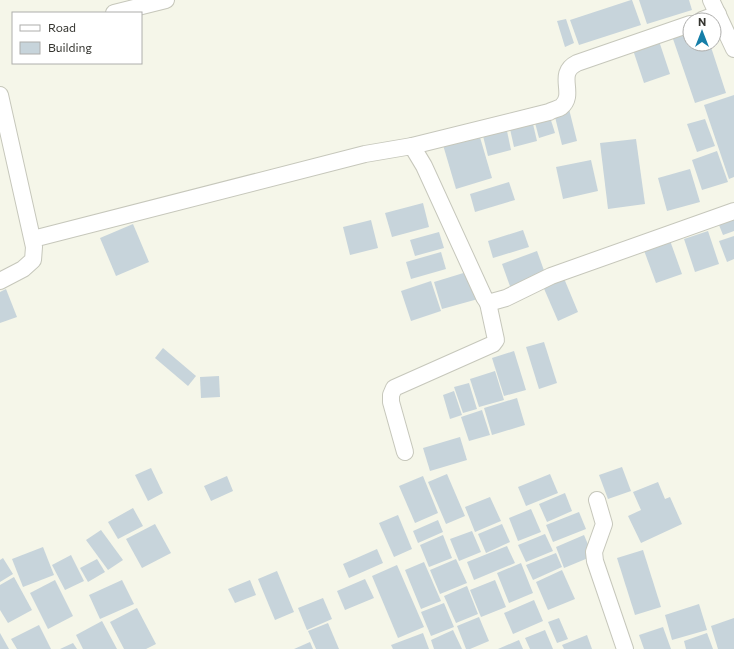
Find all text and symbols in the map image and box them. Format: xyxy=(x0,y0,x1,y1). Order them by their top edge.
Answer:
legend xyxy=(12,12,142,64)
north arrow xyxy=(682,12,722,52)
text: N xyxy=(698,15,706,28)
text: Road xyxy=(48,20,76,34)
text: Building xyxy=(48,40,92,54)

